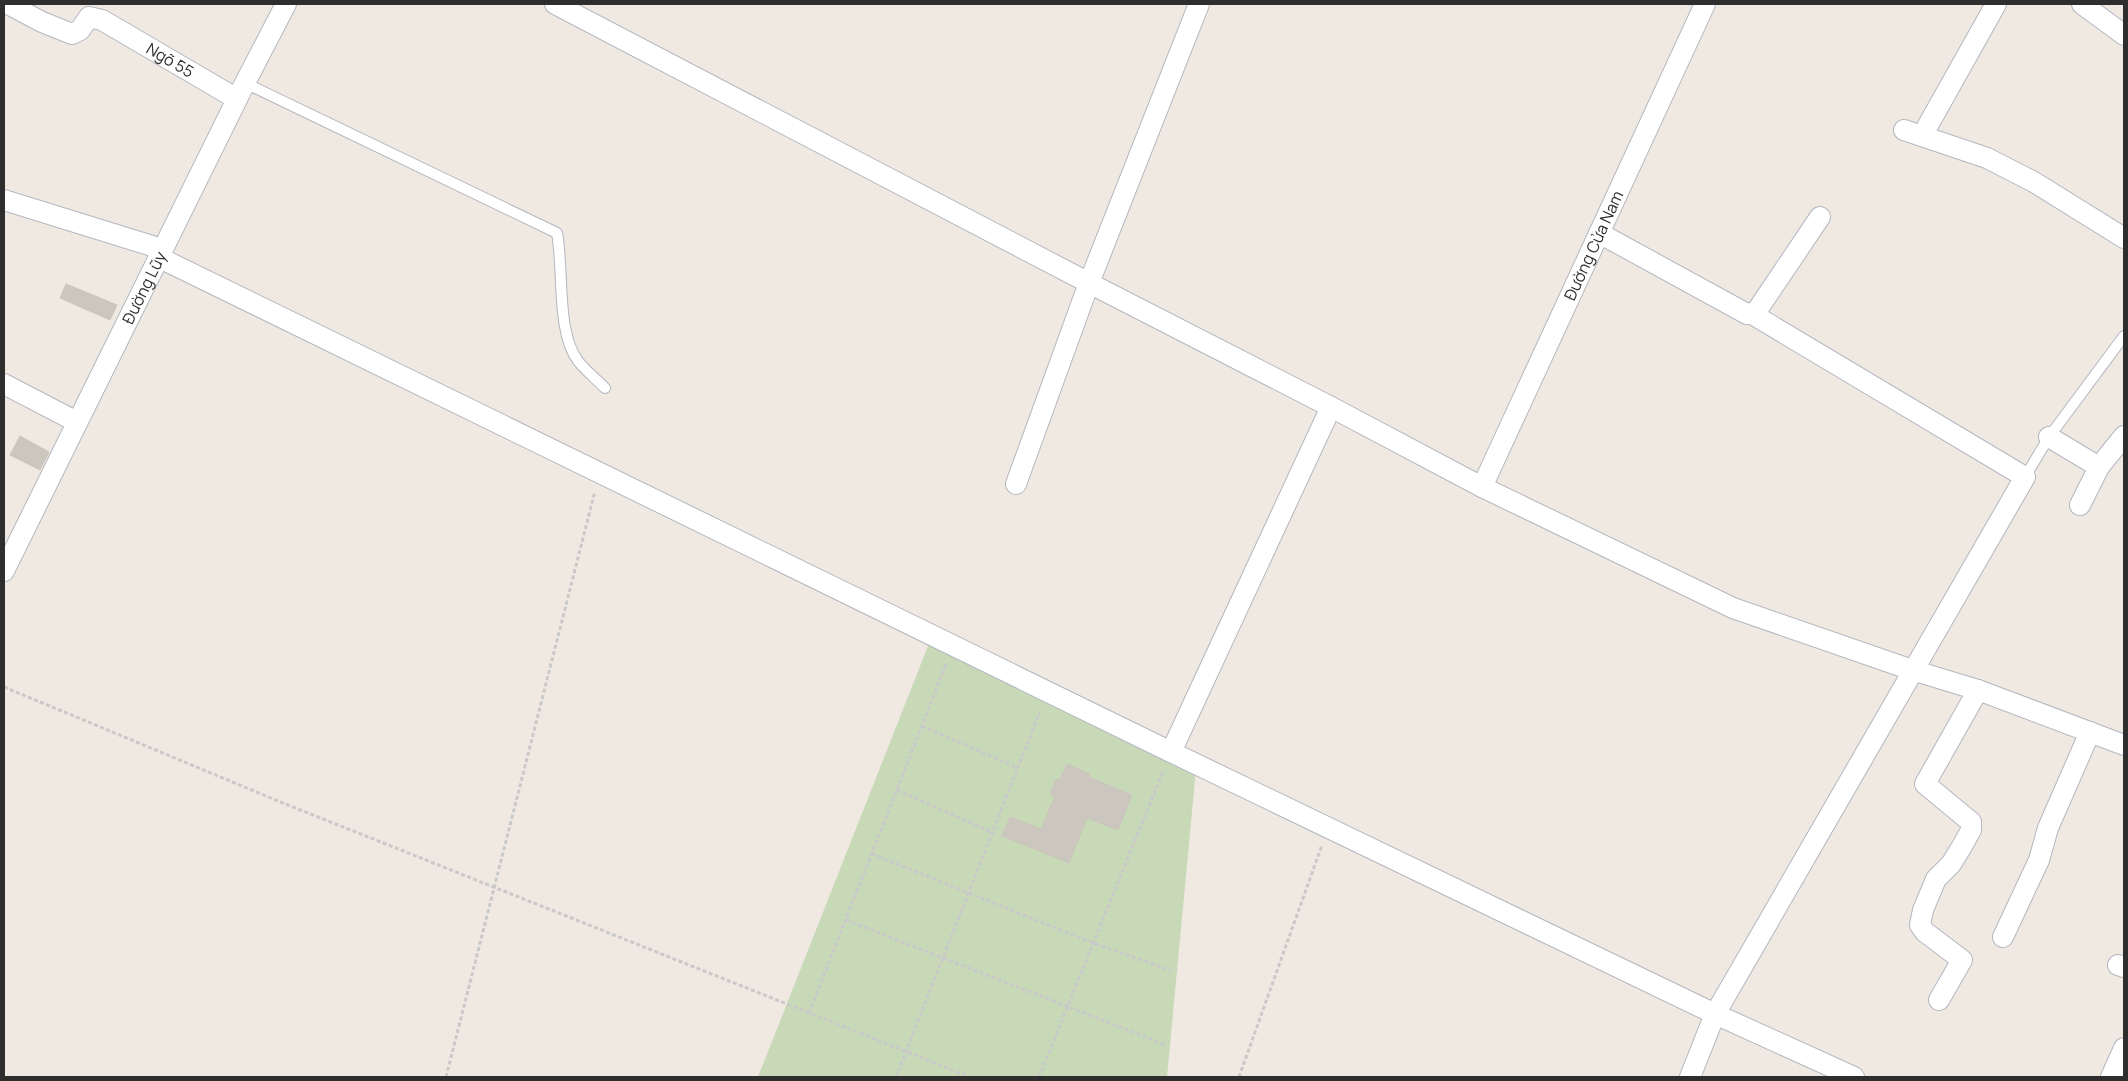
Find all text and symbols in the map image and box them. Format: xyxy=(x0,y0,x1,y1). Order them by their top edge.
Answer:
street label: Ngõ 55 xyxy=(142,37,198,82)
street label: Đường Cửa Nam xyxy=(1559,187,1628,304)
street label: Đường Lũy xyxy=(117,247,171,328)

